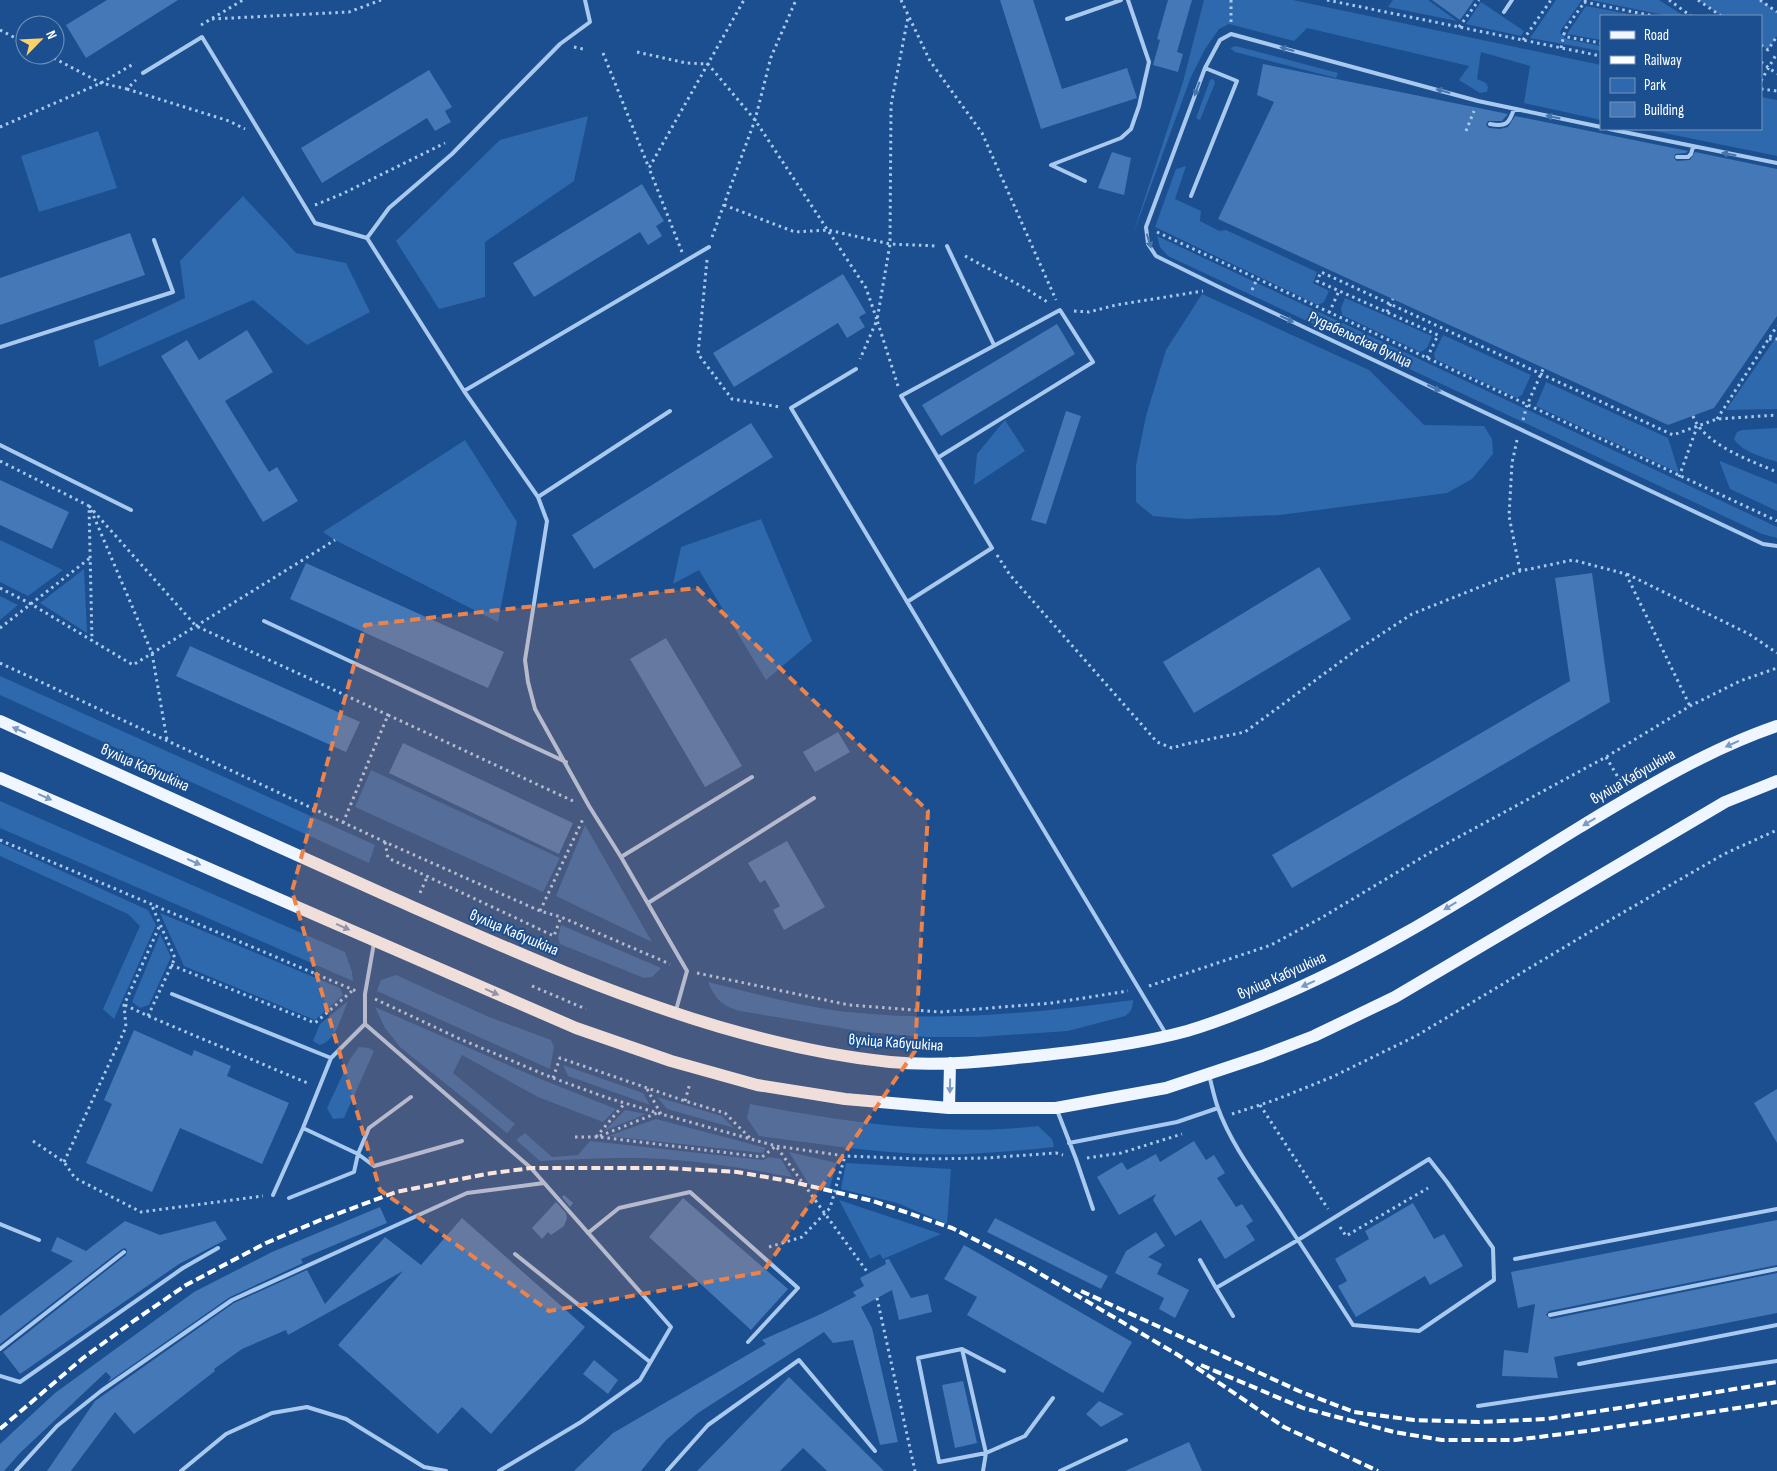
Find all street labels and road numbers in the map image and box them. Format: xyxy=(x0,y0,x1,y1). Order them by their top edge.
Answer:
street label: Рудабельская вуліца xyxy=(1305,308,1415,372)
street label: вуліца Кабушкіна xyxy=(98,740,192,796)
street label: вуліца Кабушкіна xyxy=(1587,745,1679,809)
street label: вуліца Кабушкіна xyxy=(467,906,561,960)
street label: вуліца Кабушкіна xyxy=(1235,948,1329,1004)
street label: вуліца Кабушкіна xyxy=(848,1030,944,1056)

